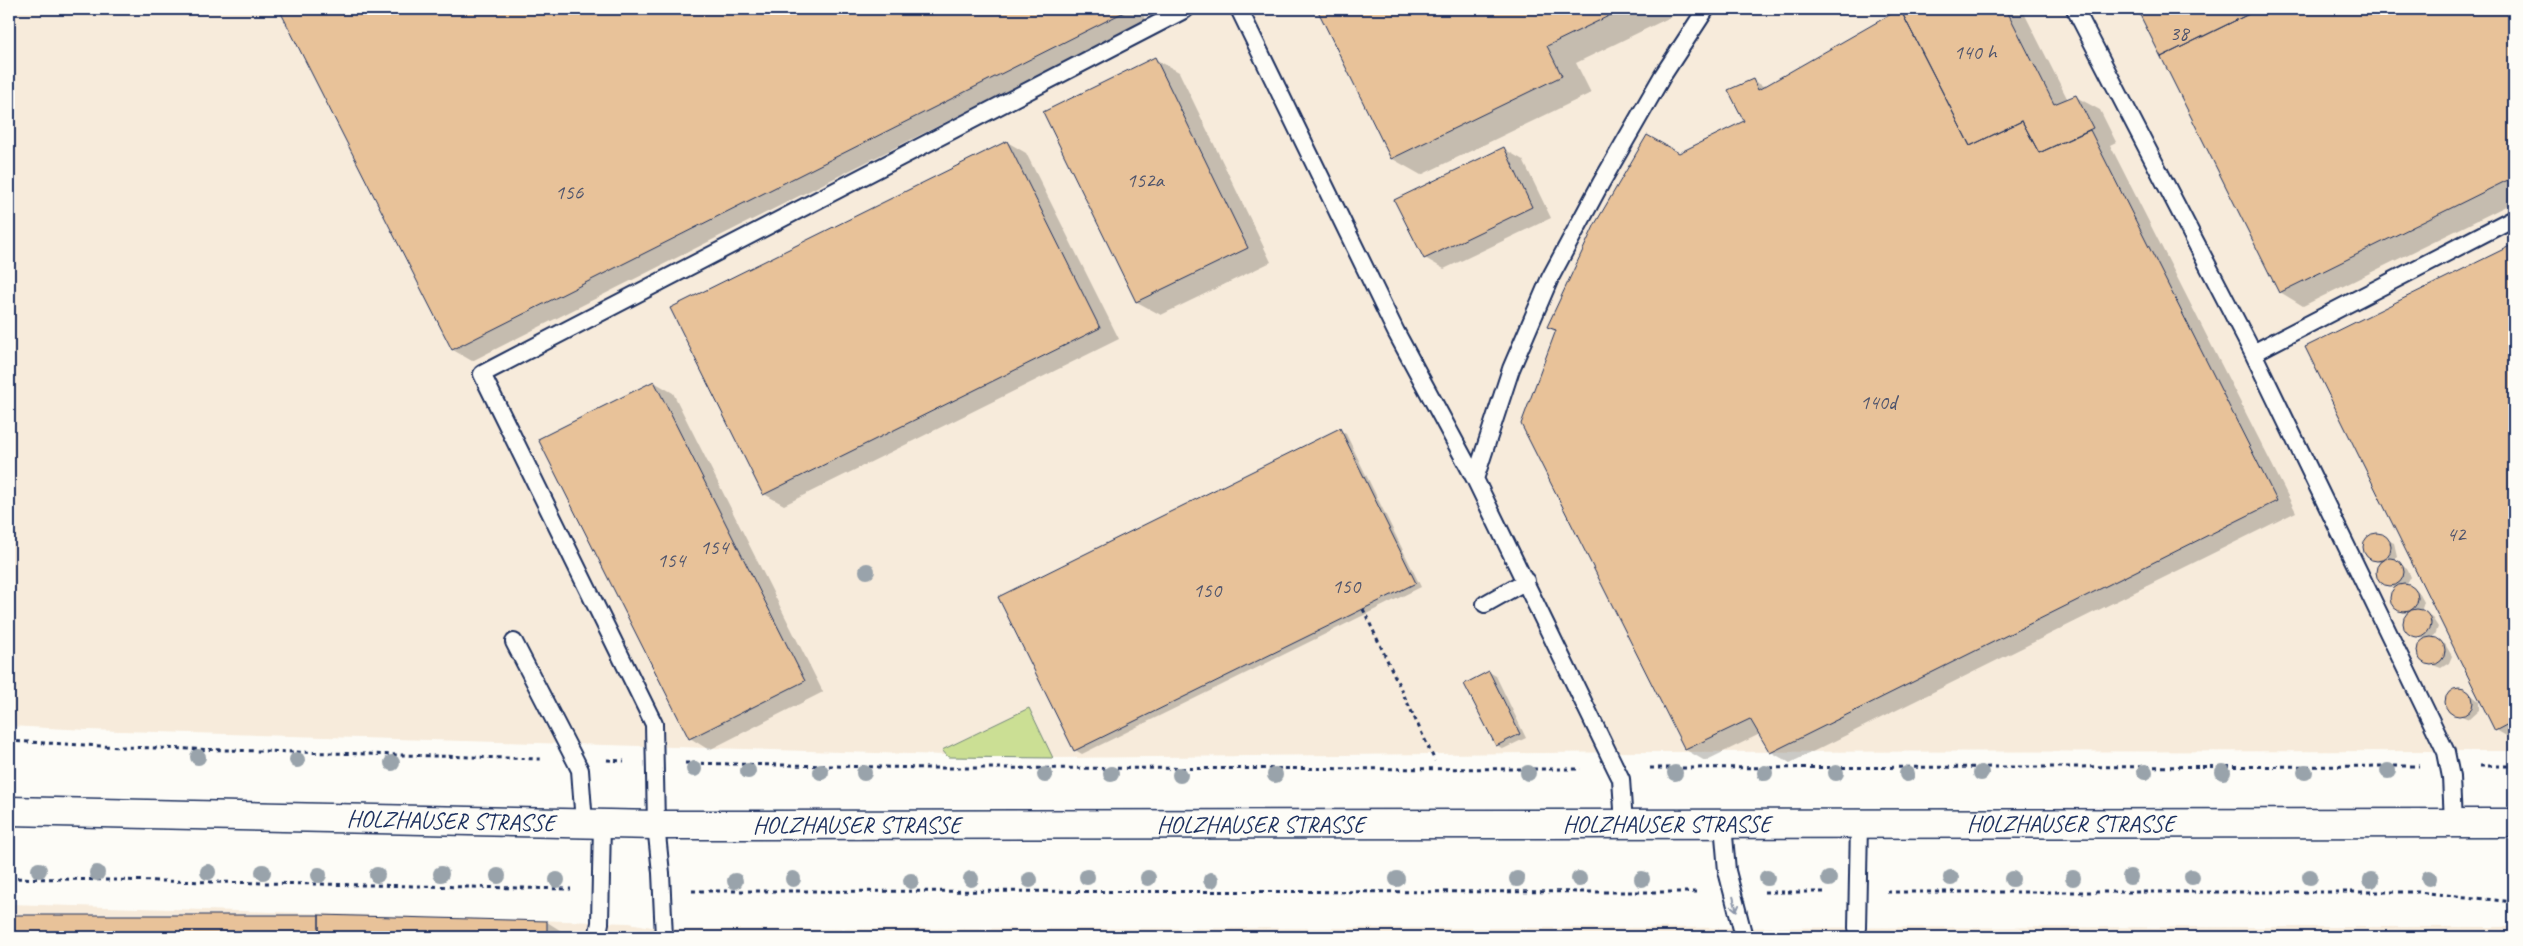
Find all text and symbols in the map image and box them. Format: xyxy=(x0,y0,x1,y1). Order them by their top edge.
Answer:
house number: 38 xyxy=(2170,20,2191,46)
house number: 140 h xyxy=(1953,39,1998,65)
house number: 152a xyxy=(1126,167,1166,193)
house number: 156 xyxy=(555,179,584,205)
house number: 140d xyxy=(1860,389,1900,415)
house number: 42 xyxy=(2447,521,2467,547)
house number: 154 xyxy=(700,534,731,560)
house number: 154 xyxy=(657,547,688,573)
house number: 150 xyxy=(1332,573,1362,599)
house number: 150 xyxy=(1193,577,1223,603)
street label: HOLZHAUSER STRASSE xyxy=(346,803,558,838)
street label: HOLZHAUSER STRASSE xyxy=(1967,808,2178,839)
street label: HOLZHAUSER STRASSE xyxy=(1157,809,1368,839)
street label: HOLZHAUSER STRASSE xyxy=(1563,809,1774,839)
street label: HOLZHAUSER STRASSE xyxy=(753,810,964,840)
one-way arrow xyxy=(1731,896,1740,912)

